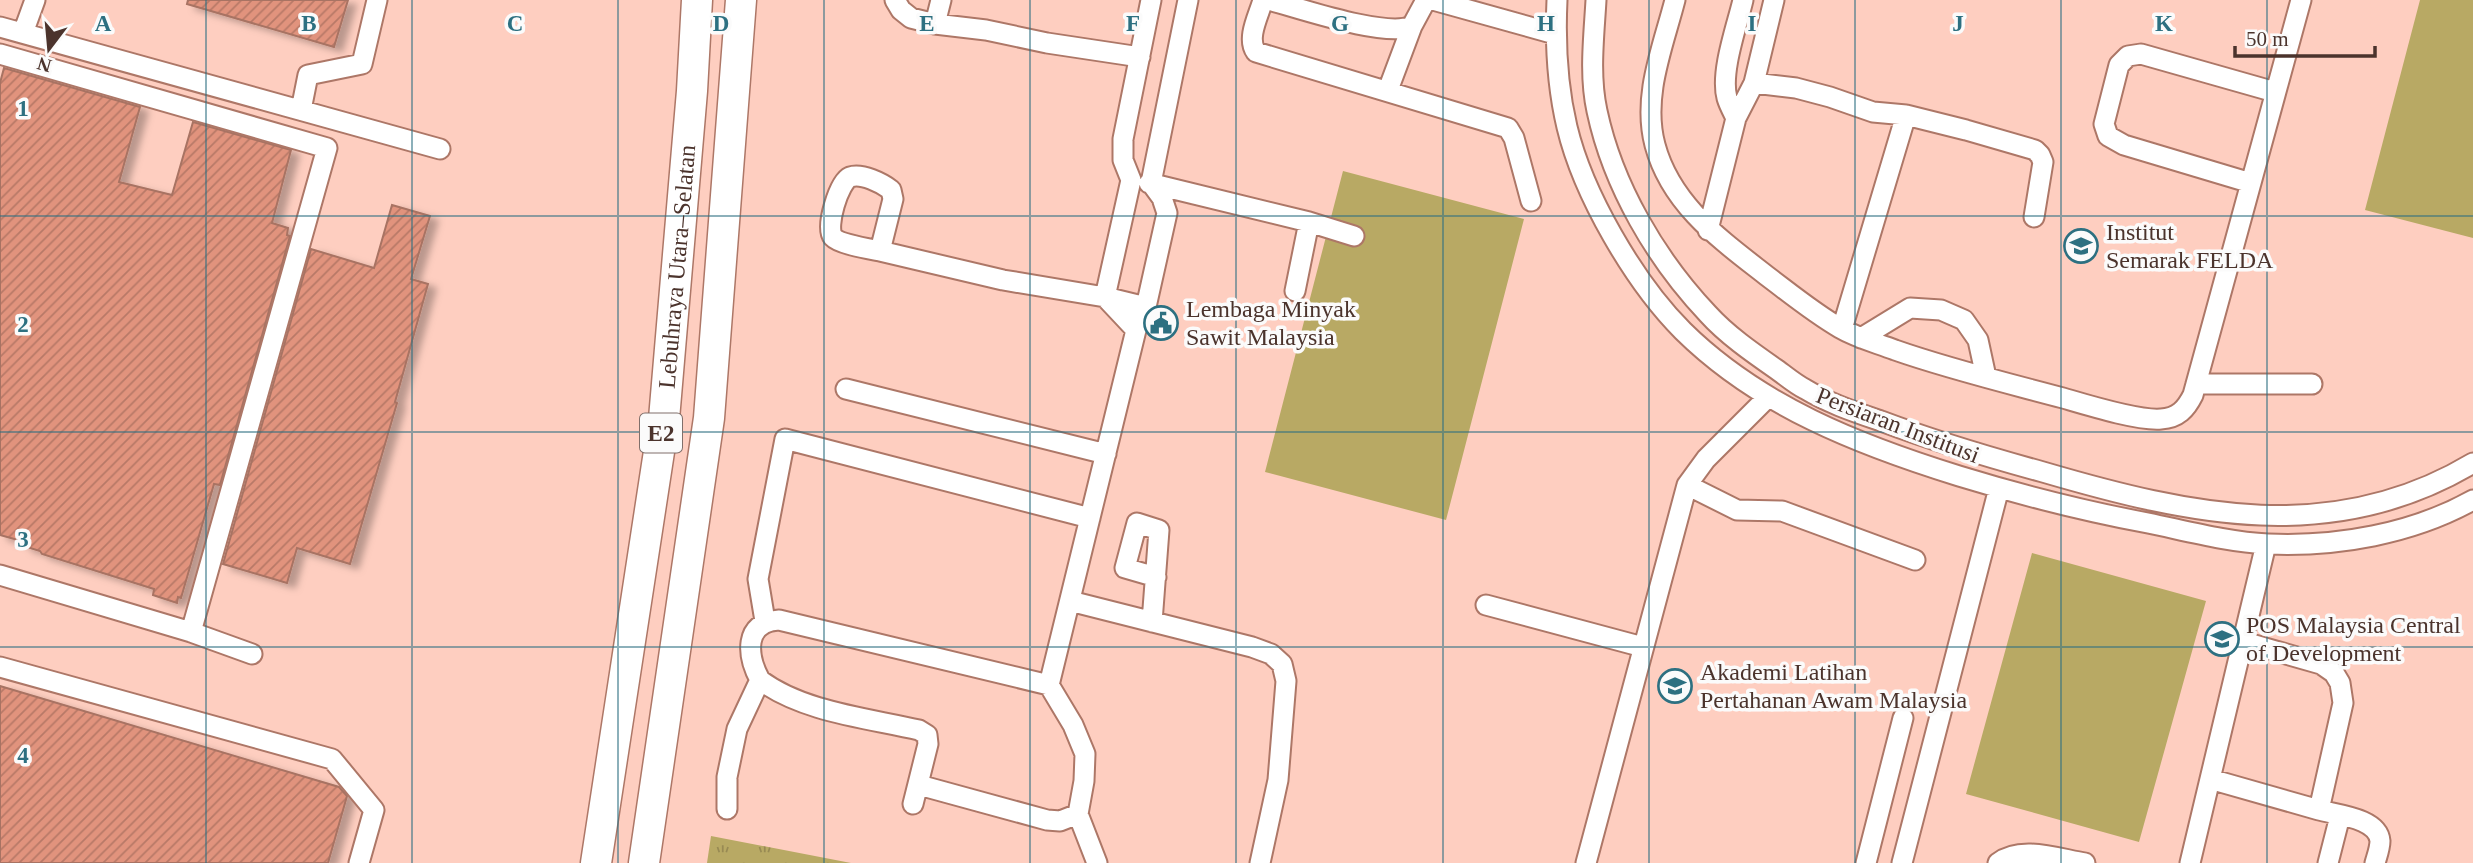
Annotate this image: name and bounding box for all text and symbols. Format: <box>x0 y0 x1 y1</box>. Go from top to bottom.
text: A <box>95 11 112 36</box>
text: B <box>301 11 317 36</box>
text: C <box>507 11 523 36</box>
text: D <box>713 11 729 36</box>
text: E <box>919 11 935 36</box>
text: F <box>1126 11 1140 36</box>
text: G <box>1331 11 1349 36</box>
text: H <box>1537 11 1555 36</box>
text: I <box>1748 11 1757 36</box>
text: J <box>1952 11 1964 36</box>
text: K <box>2155 11 2173 36</box>
north arrow <box>14 14 84 84</box>
scale bar <box>2235 14 2375 58</box>
text: 50 m <box>2246 27 2289 51</box>
text: N <box>35 53 54 77</box>
text: 1 <box>17 96 29 121</box>
street label: Lebuhraya Utara–Selatan <box>654 144 700 390</box>
place label: Institut Semarak FELDA <box>2106 219 2274 273</box>
school or university icon: Institut Semarak FELDA <box>2062 227 2100 265</box>
place label: Lembaga Minyak Sawit Malaysia <box>1186 296 1356 350</box>
public building icon: Lembaga Minyak Sawit Malaysia <box>1142 304 1180 342</box>
text: 2 <box>17 312 29 337</box>
street label: Persiaran Institusi <box>1813 382 1984 468</box>
road number: E2 <box>640 414 682 452</box>
text: 3 <box>17 527 29 552</box>
place label: POS Malaysia Central of Development <box>2246 612 2461 666</box>
school or university icon: POS Malaysia Central of Development <box>2203 620 2241 658</box>
place label: Akademi Latihan Pertahanan Awam Malaysia <box>1700 659 1967 713</box>
school or university icon: Akademi Latihan Pertahanan Awam Malaysia <box>1656 667 1694 705</box>
text: 4 <box>17 743 29 768</box>

